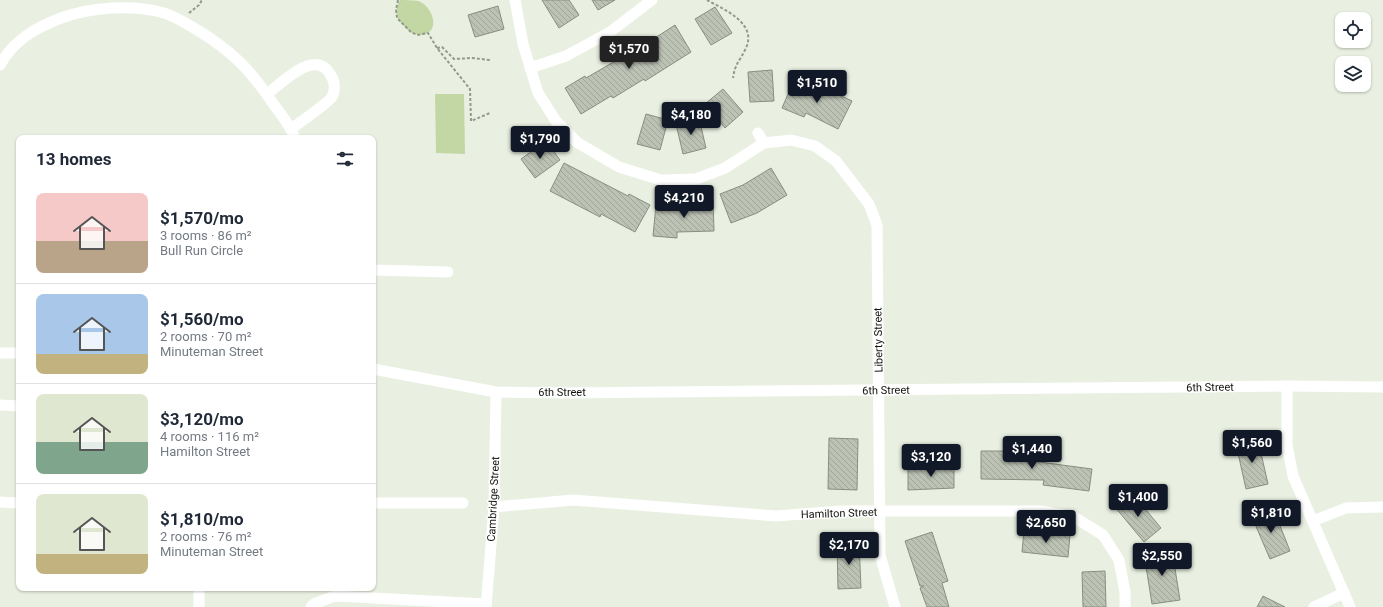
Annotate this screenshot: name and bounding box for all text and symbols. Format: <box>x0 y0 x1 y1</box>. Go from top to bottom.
map controls <box>1335 12 1371 92</box>
button: locate <box>1335 12 1371 48</box>
pin: $1,570 <box>596 36 662 70</box>
text: $1,570 <box>609 41 649 56</box>
button: layers <box>1335 56 1371 92</box>
pin: $1,510 <box>784 70 850 104</box>
text: $1,510 <box>797 75 837 90</box>
pin: $4,180 <box>658 102 724 136</box>
text: $4,180 <box>671 107 711 122</box>
pin: $1,790 <box>507 126 573 160</box>
text: $1,790 <box>520 131 560 146</box>
icon: filters <box>334 148 356 170</box>
text: 13 homes <box>36 149 112 169</box>
pin: $4,210 <box>651 185 717 219</box>
text: $4,210 <box>664 190 704 205</box>
text: $1,570/mo <box>160 208 244 228</box>
icon: home <box>68 209 116 257</box>
text: 3 rooms · 86 m² <box>160 228 252 243</box>
text: Bull Run Circle <box>160 243 243 258</box>
street label: Liberty Street <box>871 307 886 373</box>
text: $1,560/mo <box>160 309 244 329</box>
icon: home <box>68 310 116 358</box>
text: 2 rooms · 70 m² <box>160 329 252 344</box>
text: Minuteman Street <box>160 344 263 359</box>
street label: 6th Street <box>1186 381 1234 394</box>
street label: 6th Street <box>862 384 910 397</box>
street label: 6th Street <box>538 386 586 399</box>
text: $3,120/mo <box>160 409 244 429</box>
icon: home <box>68 410 116 458</box>
text: 4 rooms · 116 m² <box>160 429 259 444</box>
pin: $1,560 <box>1219 430 1285 464</box>
text: $1,560 <box>1232 435 1272 450</box>
pin: $1,440 <box>999 436 1065 470</box>
text: $1,440 <box>1012 441 1052 456</box>
text: Hamilton Street <box>160 444 250 459</box>
pin: $3,120 <box>898 444 964 478</box>
text: $3,120 <box>911 449 951 464</box>
street label: Cambridge Street <box>485 456 502 542</box>
pin: $1,400 <box>1105 484 1171 518</box>
text: $1,400 <box>1118 489 1158 504</box>
pin: $1,810 <box>1238 500 1304 534</box>
text: $1,810 <box>1251 505 1291 520</box>
street label: Hamilton Street <box>801 506 878 521</box>
text: $1,810/mo <box>160 509 244 529</box>
icon: home <box>68 510 116 558</box>
pin: $2,650 <box>1013 510 1079 544</box>
text: $2,650 <box>1026 515 1066 530</box>
text: 2 rooms · 76 m² <box>160 529 252 544</box>
pin: $2,170 <box>816 532 882 566</box>
text: $2,170 <box>829 537 869 552</box>
pin: $2,550 <box>1129 543 1195 577</box>
text: Minuteman Street <box>160 544 263 559</box>
text: $2,550 <box>1142 548 1182 563</box>

